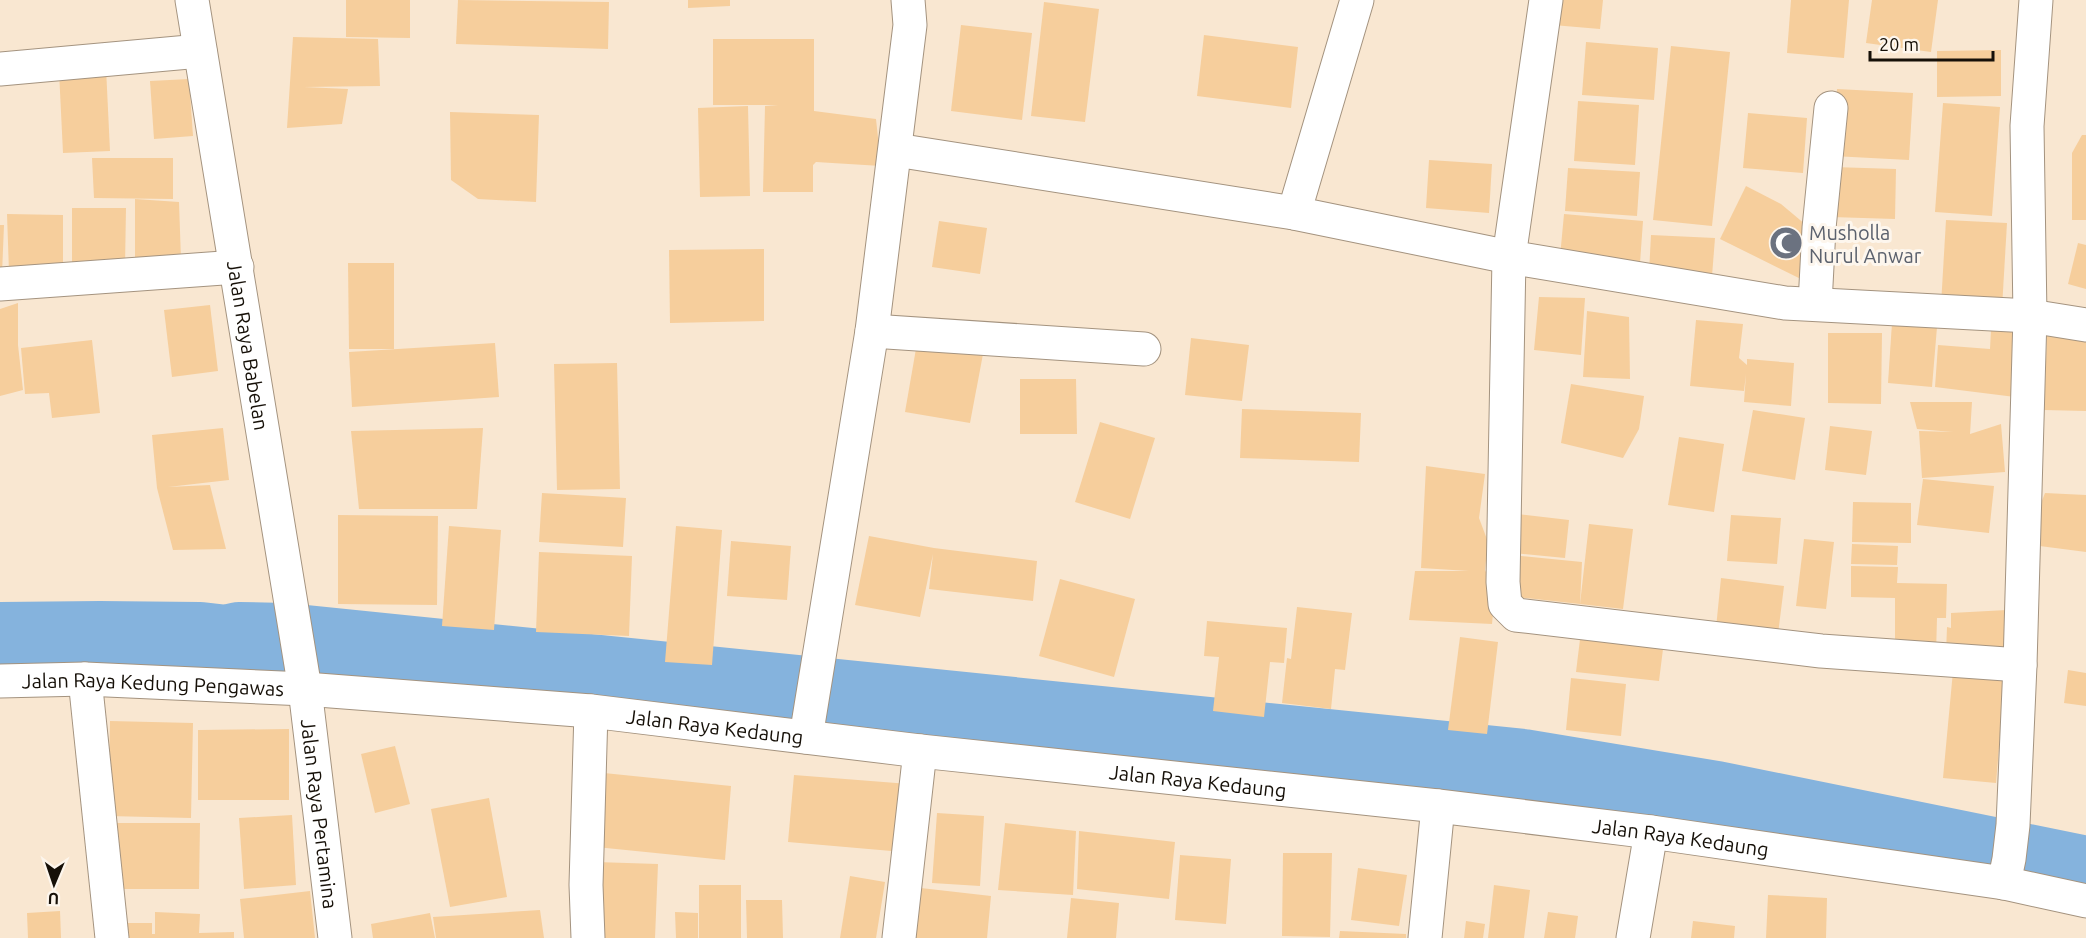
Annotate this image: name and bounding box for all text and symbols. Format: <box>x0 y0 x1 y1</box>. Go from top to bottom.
scale bar <box>1870 24 1993 62</box>
text: 20 m <box>1879 34 1919 54</box>
place label: Musholla Nurul Anwar <box>1809 221 1922 267</box>
mosque icon: Musholla Nurul Anwar <box>1768 225 1804 261</box>
street label: Jalan Raya Babelan <box>223 259 274 432</box>
street label: Jalan Raya Kedung Pengawas <box>21 667 285 700</box>
street label: Jalan Raya Kedaung <box>625 704 805 748</box>
street label: Jalan Raya Pertamina <box>297 718 343 910</box>
street label: Jalan Raya Kedaung <box>1108 760 1288 801</box>
street label: Jalan Raya Kedaung <box>1591 813 1771 860</box>
north arrow <box>24 854 84 914</box>
text: U <box>48 890 59 908</box>

